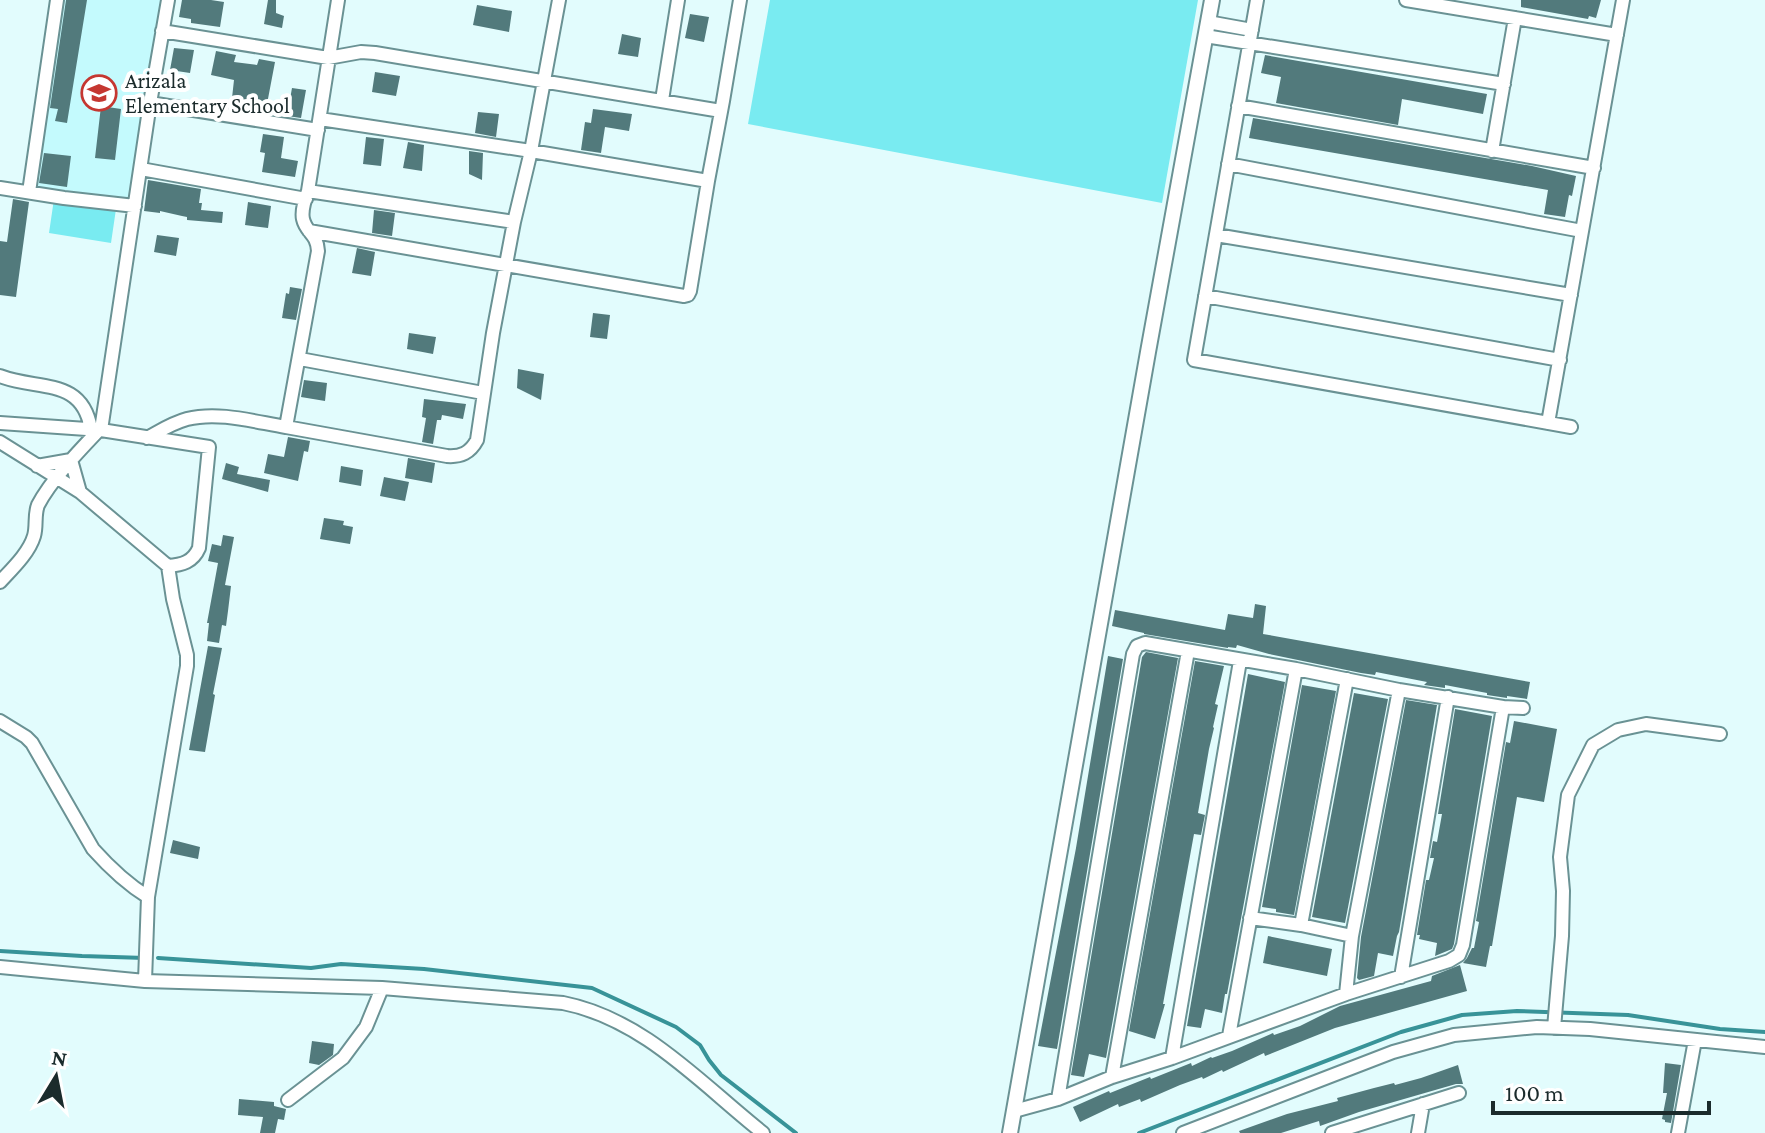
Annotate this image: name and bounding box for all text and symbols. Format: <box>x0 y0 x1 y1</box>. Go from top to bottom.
place label: Arizala Elementary School <box>125 68 290 118</box>
school or university icon: Arizala Elementary School <box>80 74 118 112</box>
north arrow <box>16 1037 96 1117</box>
text: N <box>50 1044 69 1071</box>
scale bar <box>1493 1065 1709 1115</box>
text: 100 m <box>1505 1079 1564 1106</box>

